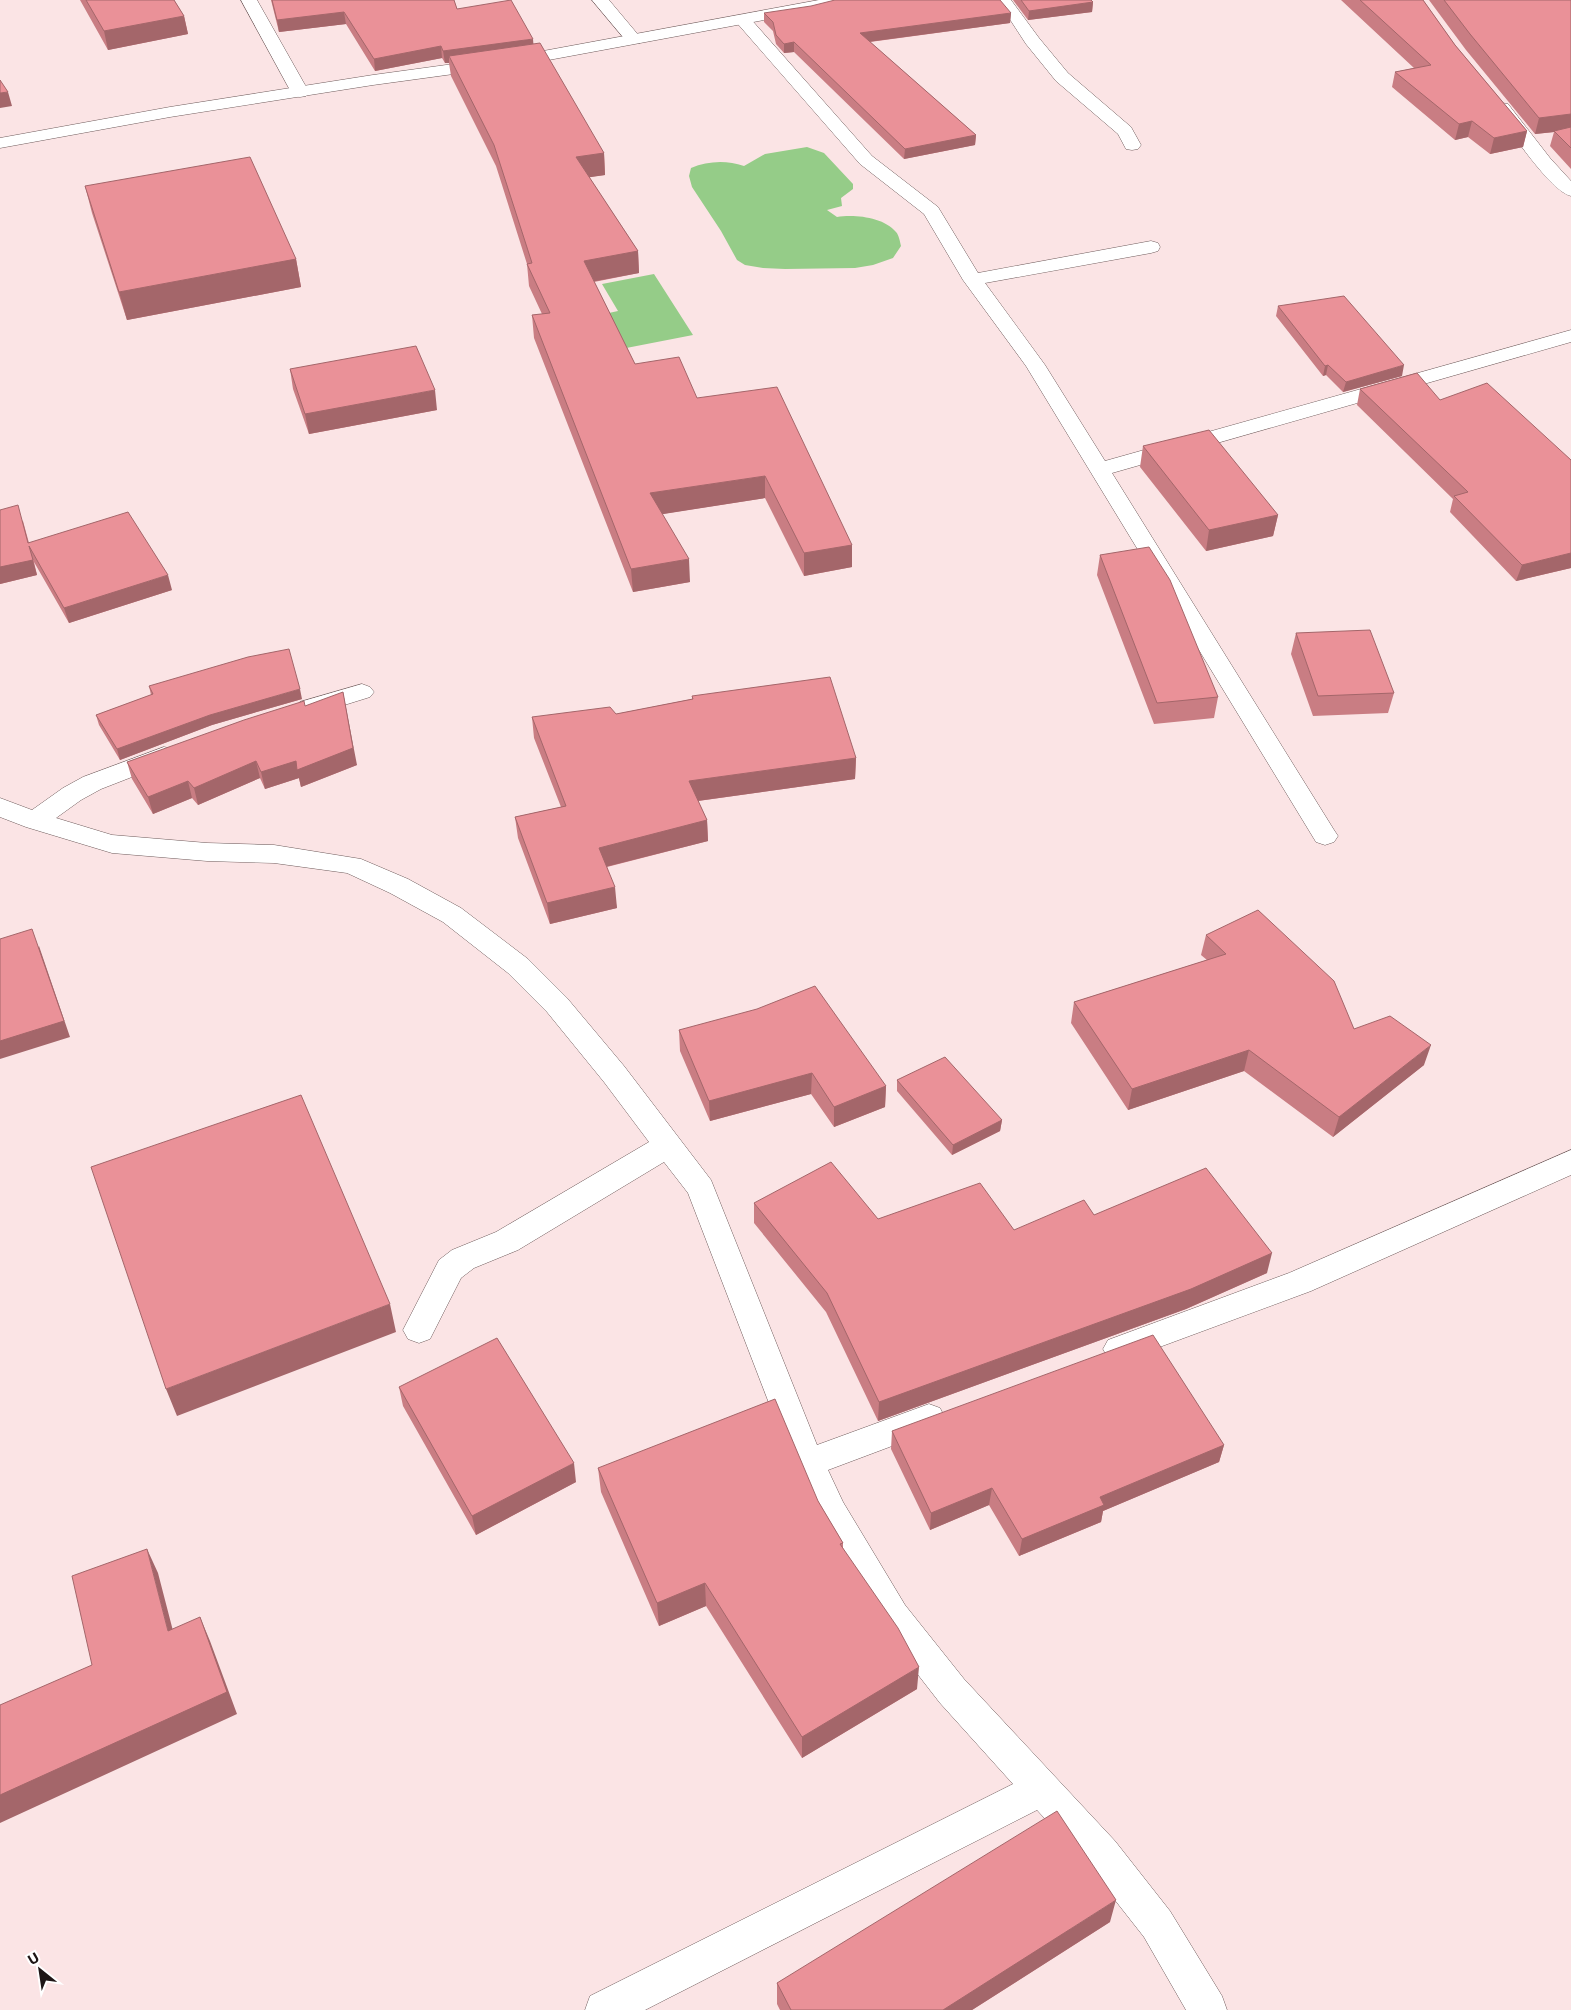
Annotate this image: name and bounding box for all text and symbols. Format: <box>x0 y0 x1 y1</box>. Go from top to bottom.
north arrow <box>15 1945 65 1995</box>
text: U <box>25 1948 42 1968</box>

